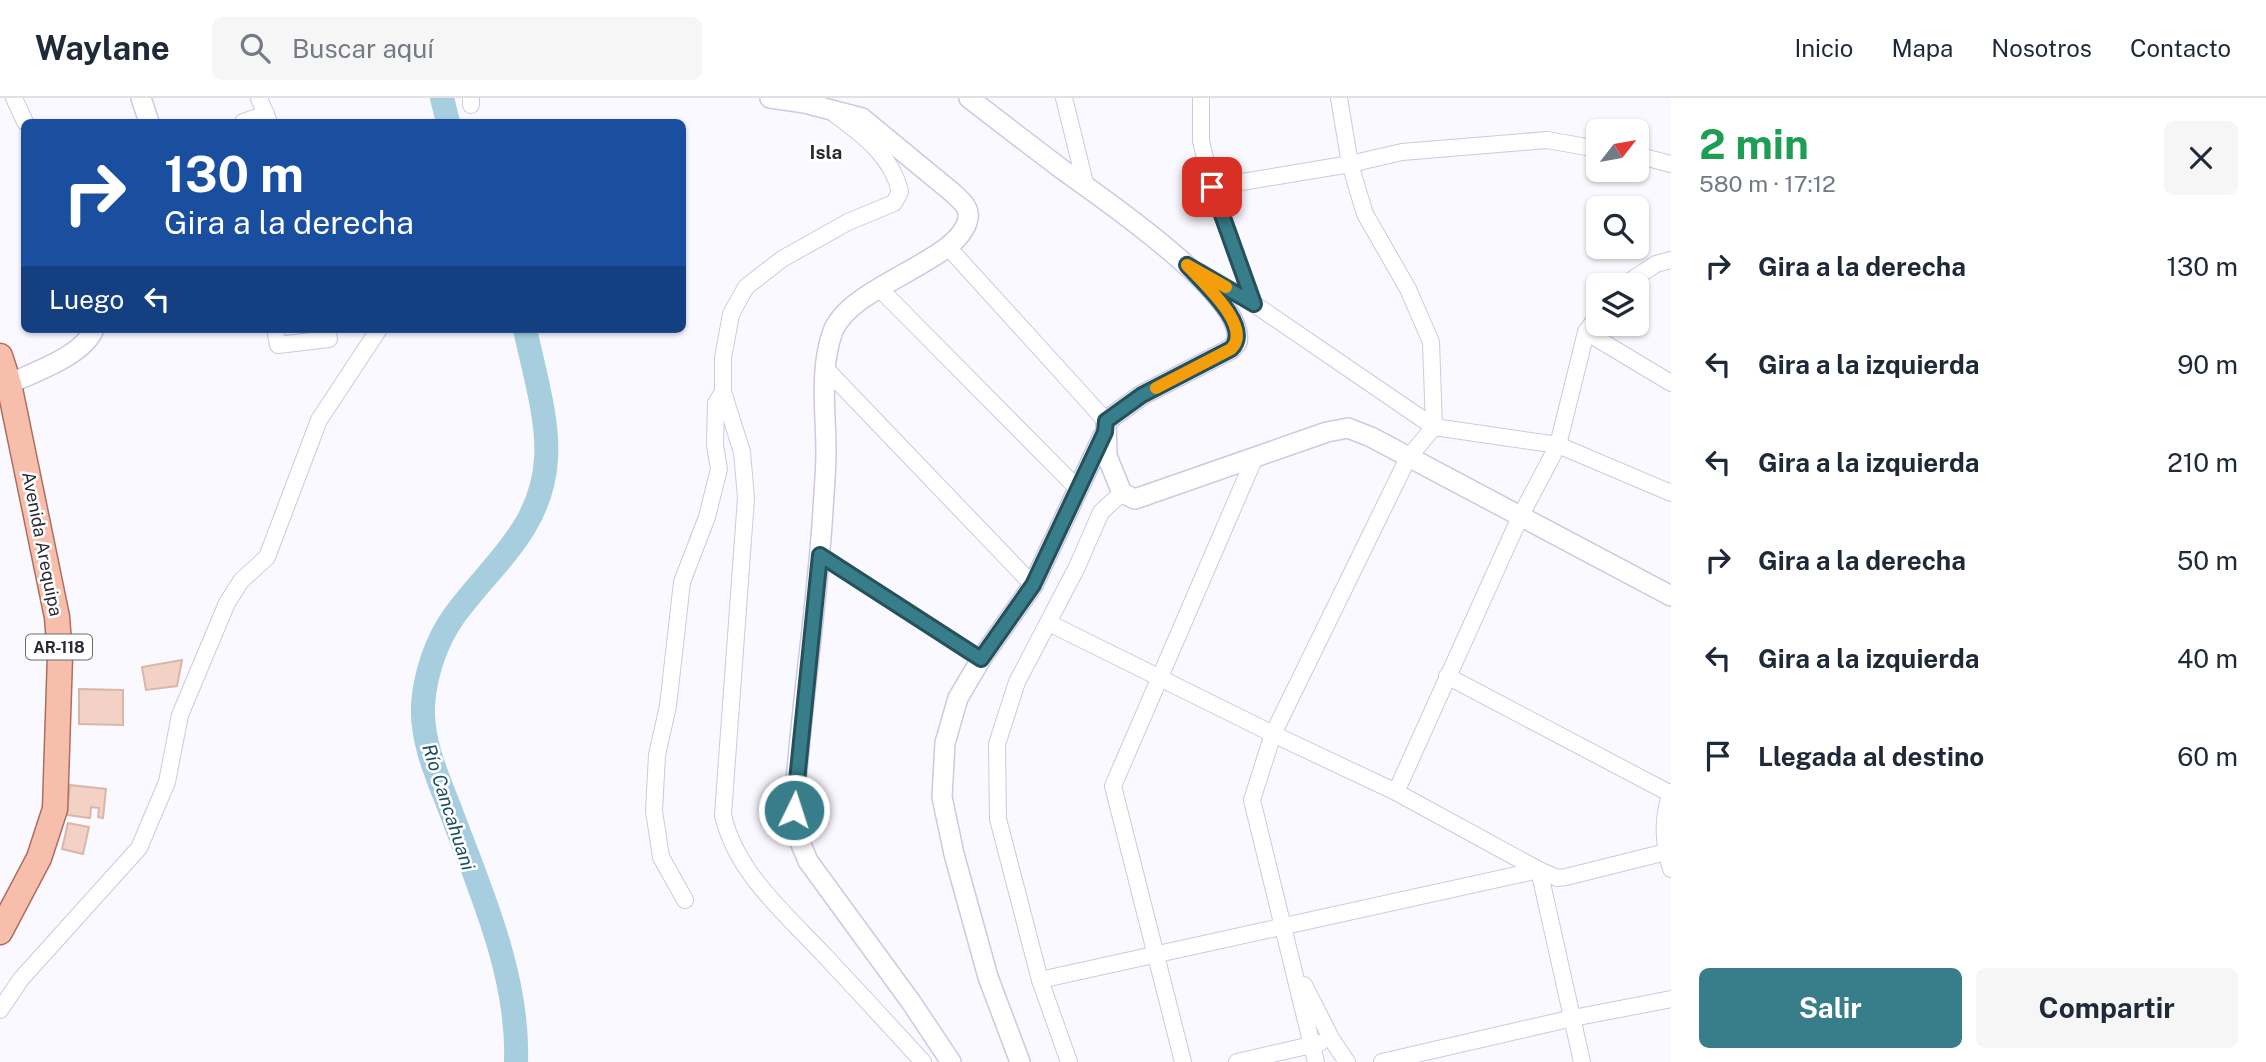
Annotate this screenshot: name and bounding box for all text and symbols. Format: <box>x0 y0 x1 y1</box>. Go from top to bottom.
search box <box>212 17 702 80</box>
text: Waylane <box>35 29 170 67</box>
icon: search <box>236 29 274 67</box>
text: Buscar aquí <box>292 33 434 64</box>
text: Inicio <box>1794 34 1853 62</box>
text: Mapa <box>1891 34 1953 62</box>
text: Nosotros <box>1991 34 2092 62</box>
text: Contacto <box>2130 34 2231 62</box>
north arrow <box>1586 119 1648 182</box>
map controls <box>1586 119 1649 336</box>
text: 2 min <box>1699 119 1809 168</box>
button: close <box>2164 121 2238 195</box>
district label: Isla <box>810 141 842 163</box>
text: 130 m <box>164 145 304 203</box>
icon: right <box>49 147 140 238</box>
pin <box>1182 157 1242 217</box>
icon: arrive <box>1193 168 1231 206</box>
text: 580 m · 17:12 <box>1699 170 1836 197</box>
button: search <box>1586 196 1649 259</box>
text: Gira a la derecha <box>164 204 414 241</box>
icon: right <box>1699 247 1737 285</box>
text: Gira a la derecha <box>1758 251 1966 282</box>
text: 130 m <box>2166 251 2238 282</box>
button: layers <box>1586 273 1649 336</box>
icon: left <box>138 280 176 318</box>
text: Luego <box>49 284 124 315</box>
icon: left <box>1699 345 1737 383</box>
text: Gira a la izquierda <box>1758 349 1980 380</box>
text: 90 m <box>2177 349 2238 380</box>
icon: left <box>1699 443 1737 481</box>
text: Gira a la izquierda <box>1758 447 1980 478</box>
text: 210 m <box>2167 447 2238 478</box>
street label: Avenida Arequipa <box>18 470 67 618</box>
icon: right <box>1699 541 1737 579</box>
text: Gira a la derecha <box>1758 545 1966 576</box>
text: 50 m <box>2177 545 2238 576</box>
road number: AR-118 <box>26 634 92 660</box>
icon: left <box>1699 639 1737 677</box>
text: Gira a la izquierda <box>1758 643 1980 674</box>
text: 40 m <box>2177 643 2238 674</box>
icon: arrive <box>1699 737 1737 775</box>
water label: Río Cancahuani <box>418 741 480 873</box>
text: Llegada al destino <box>1758 741 1984 772</box>
text: 60 m <box>2177 741 2238 772</box>
position arrow <box>757 773 831 847</box>
button: Salir <box>1699 968 1962 1048</box>
button: Compartir <box>1976 968 2238 1048</box>

